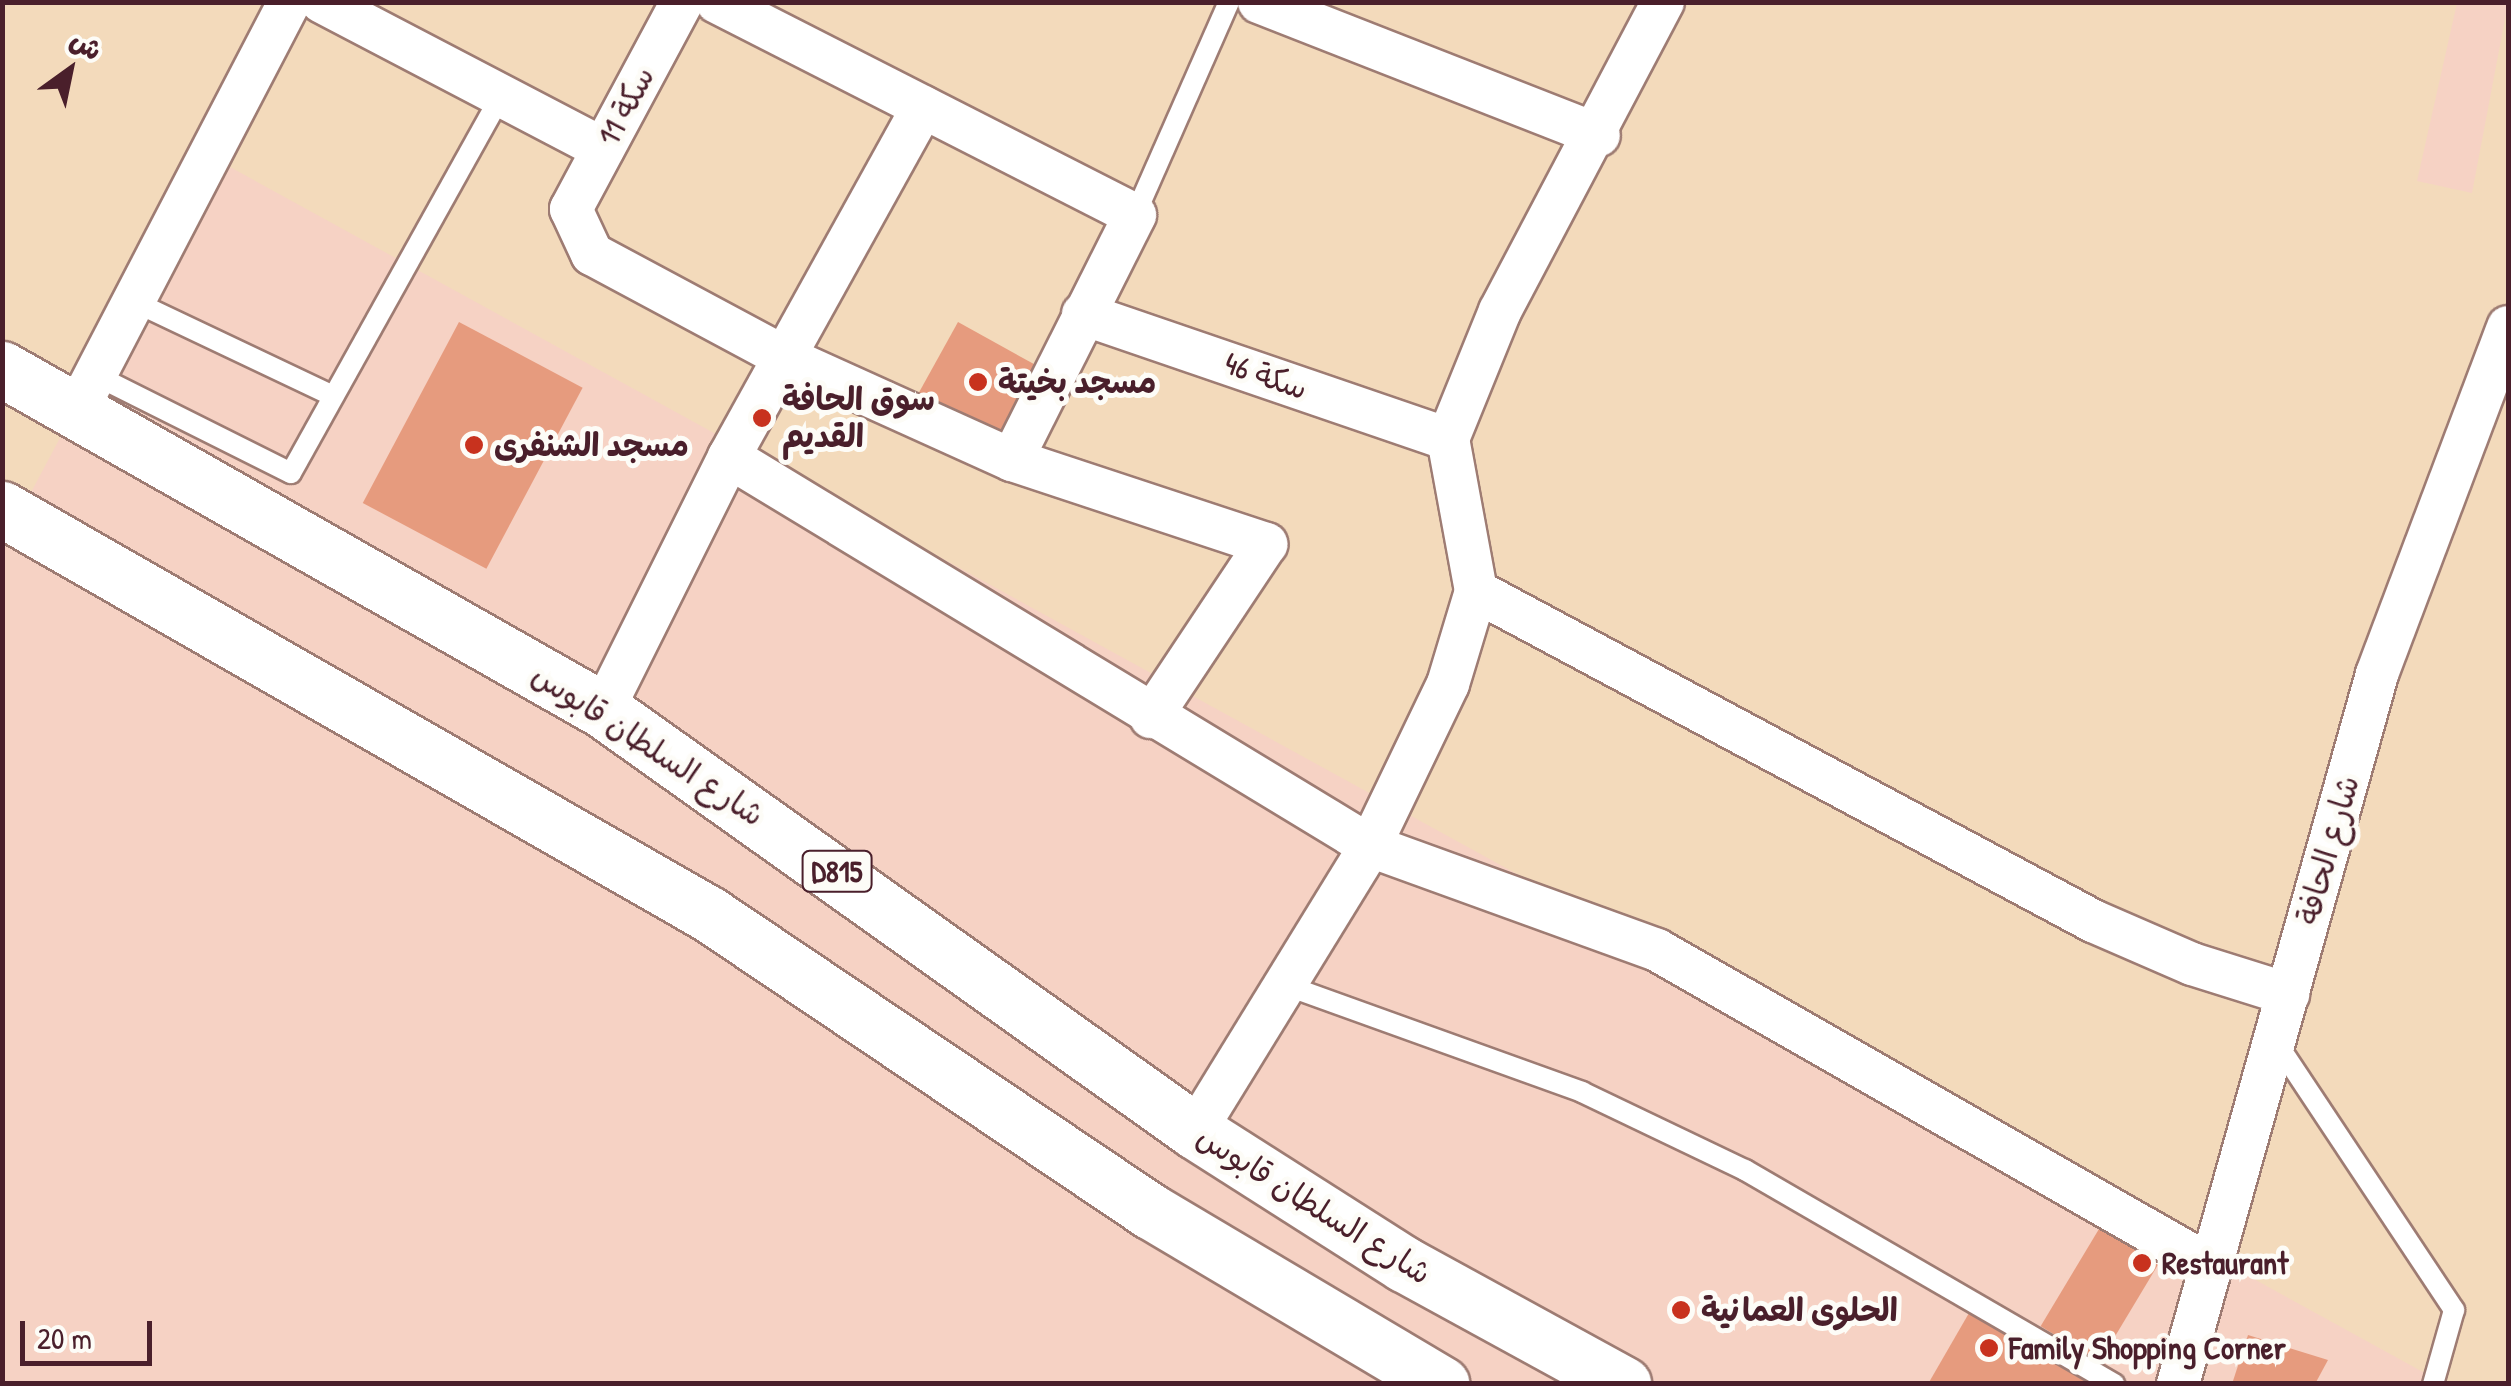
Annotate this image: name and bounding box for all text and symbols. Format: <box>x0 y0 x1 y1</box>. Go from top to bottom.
north arrow <box>20 20 120 120</box>
text: ش <box>63 21 110 69</box>
street label: سكة 11 <box>589 60 663 152</box>
street label: سكة 46 <box>1219 344 1313 408</box>
place label: مسجد بخيتة <box>998 363 1156 401</box>
marker: مسجد بخيتة <box>967 371 989 393</box>
place label: سوق الحافة القديم <box>782 381 935 456</box>
marker: سوق الحافة القديم <box>751 407 773 429</box>
place label: مسجد الشنفرى <box>494 426 689 464</box>
marker: مسجد الشنفرى <box>463 434 485 456</box>
street label: شارع السلطان قابوس <box>525 656 771 834</box>
street label: شارع الحافة <box>2288 771 2368 929</box>
road number: D815 <box>800 846 874 896</box>
street label: شارع السلطان قابوس <box>1190 1117 1438 1293</box>
place label: Restaurant <box>2162 1244 2288 1282</box>
marker: Restaurant <box>2131 1252 2153 1274</box>
place label: الحلوى العمانية <box>1701 1291 1898 1329</box>
marker: الحلوى العمانية <box>1670 1299 1692 1321</box>
scale bar <box>25 1301 158 1363</box>
text: 20 m <box>37 1318 92 1358</box>
place label: Family Shopping Corner <box>2009 1329 2286 1367</box>
marker: Family Shopping Corner <box>1978 1337 2000 1359</box>

